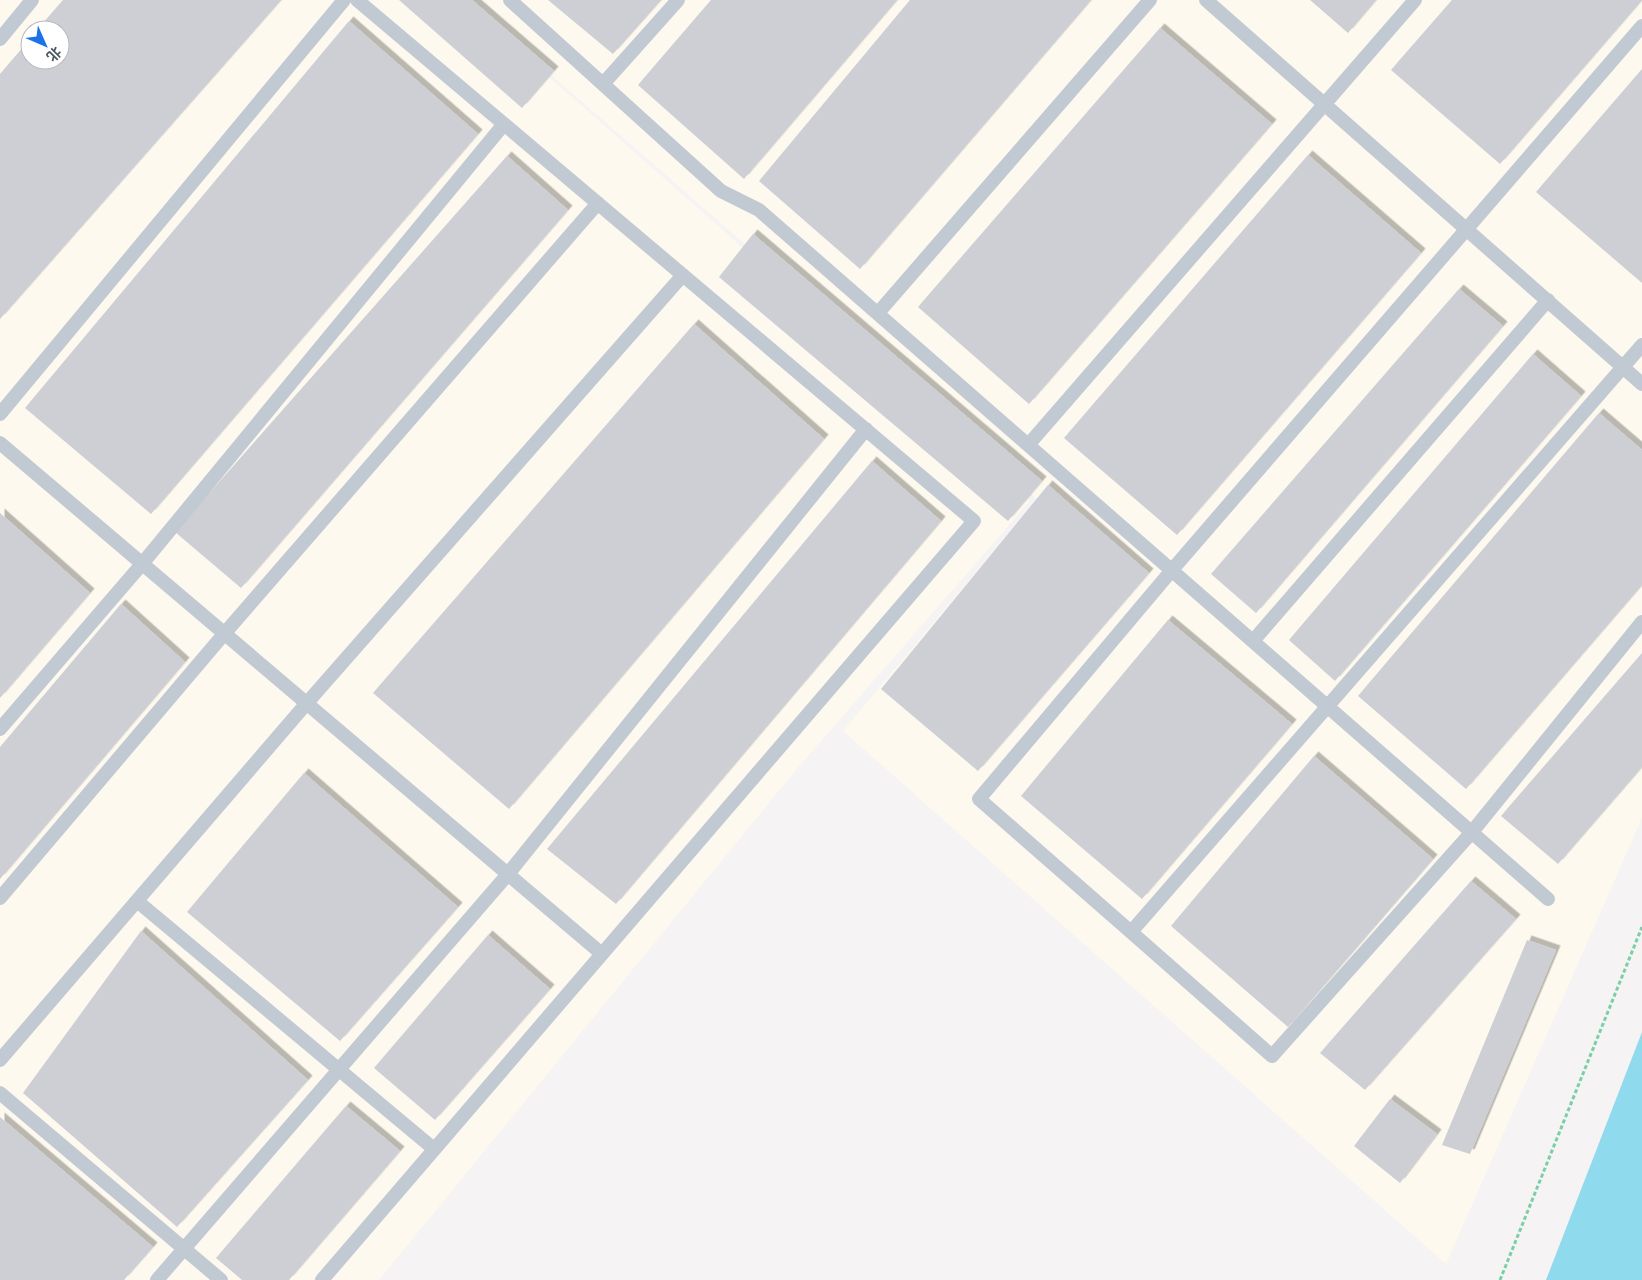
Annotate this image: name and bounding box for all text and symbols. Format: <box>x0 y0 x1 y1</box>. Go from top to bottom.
north arrow <box>20 20 70 70</box>
text: 北 <box>44 44 65 65</box>

